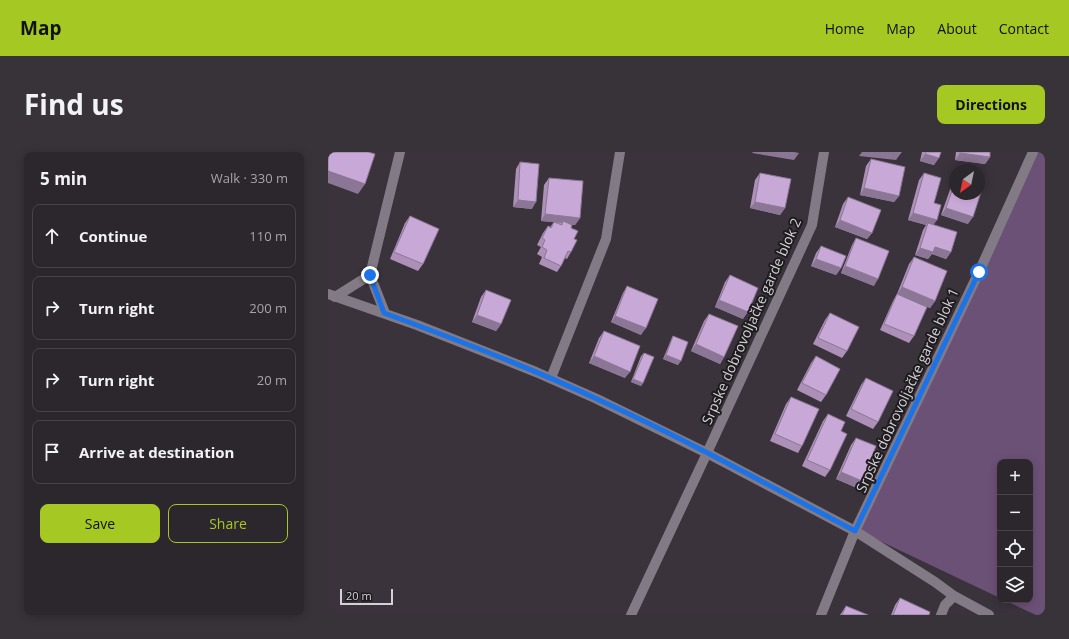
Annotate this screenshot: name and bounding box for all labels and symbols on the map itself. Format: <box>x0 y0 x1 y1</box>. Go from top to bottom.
north arrow <box>949 164 985 200</box>
street label: Srpske dobrovoljačke garde blok 2 <box>697 215 805 427</box>
route start <box>970 263 988 281</box>
route end <box>361 266 379 284</box>
street label: Srpske dobrovoljačke garde blok 1 <box>851 285 963 495</box>
scale bar <box>340 587 393 606</box>

